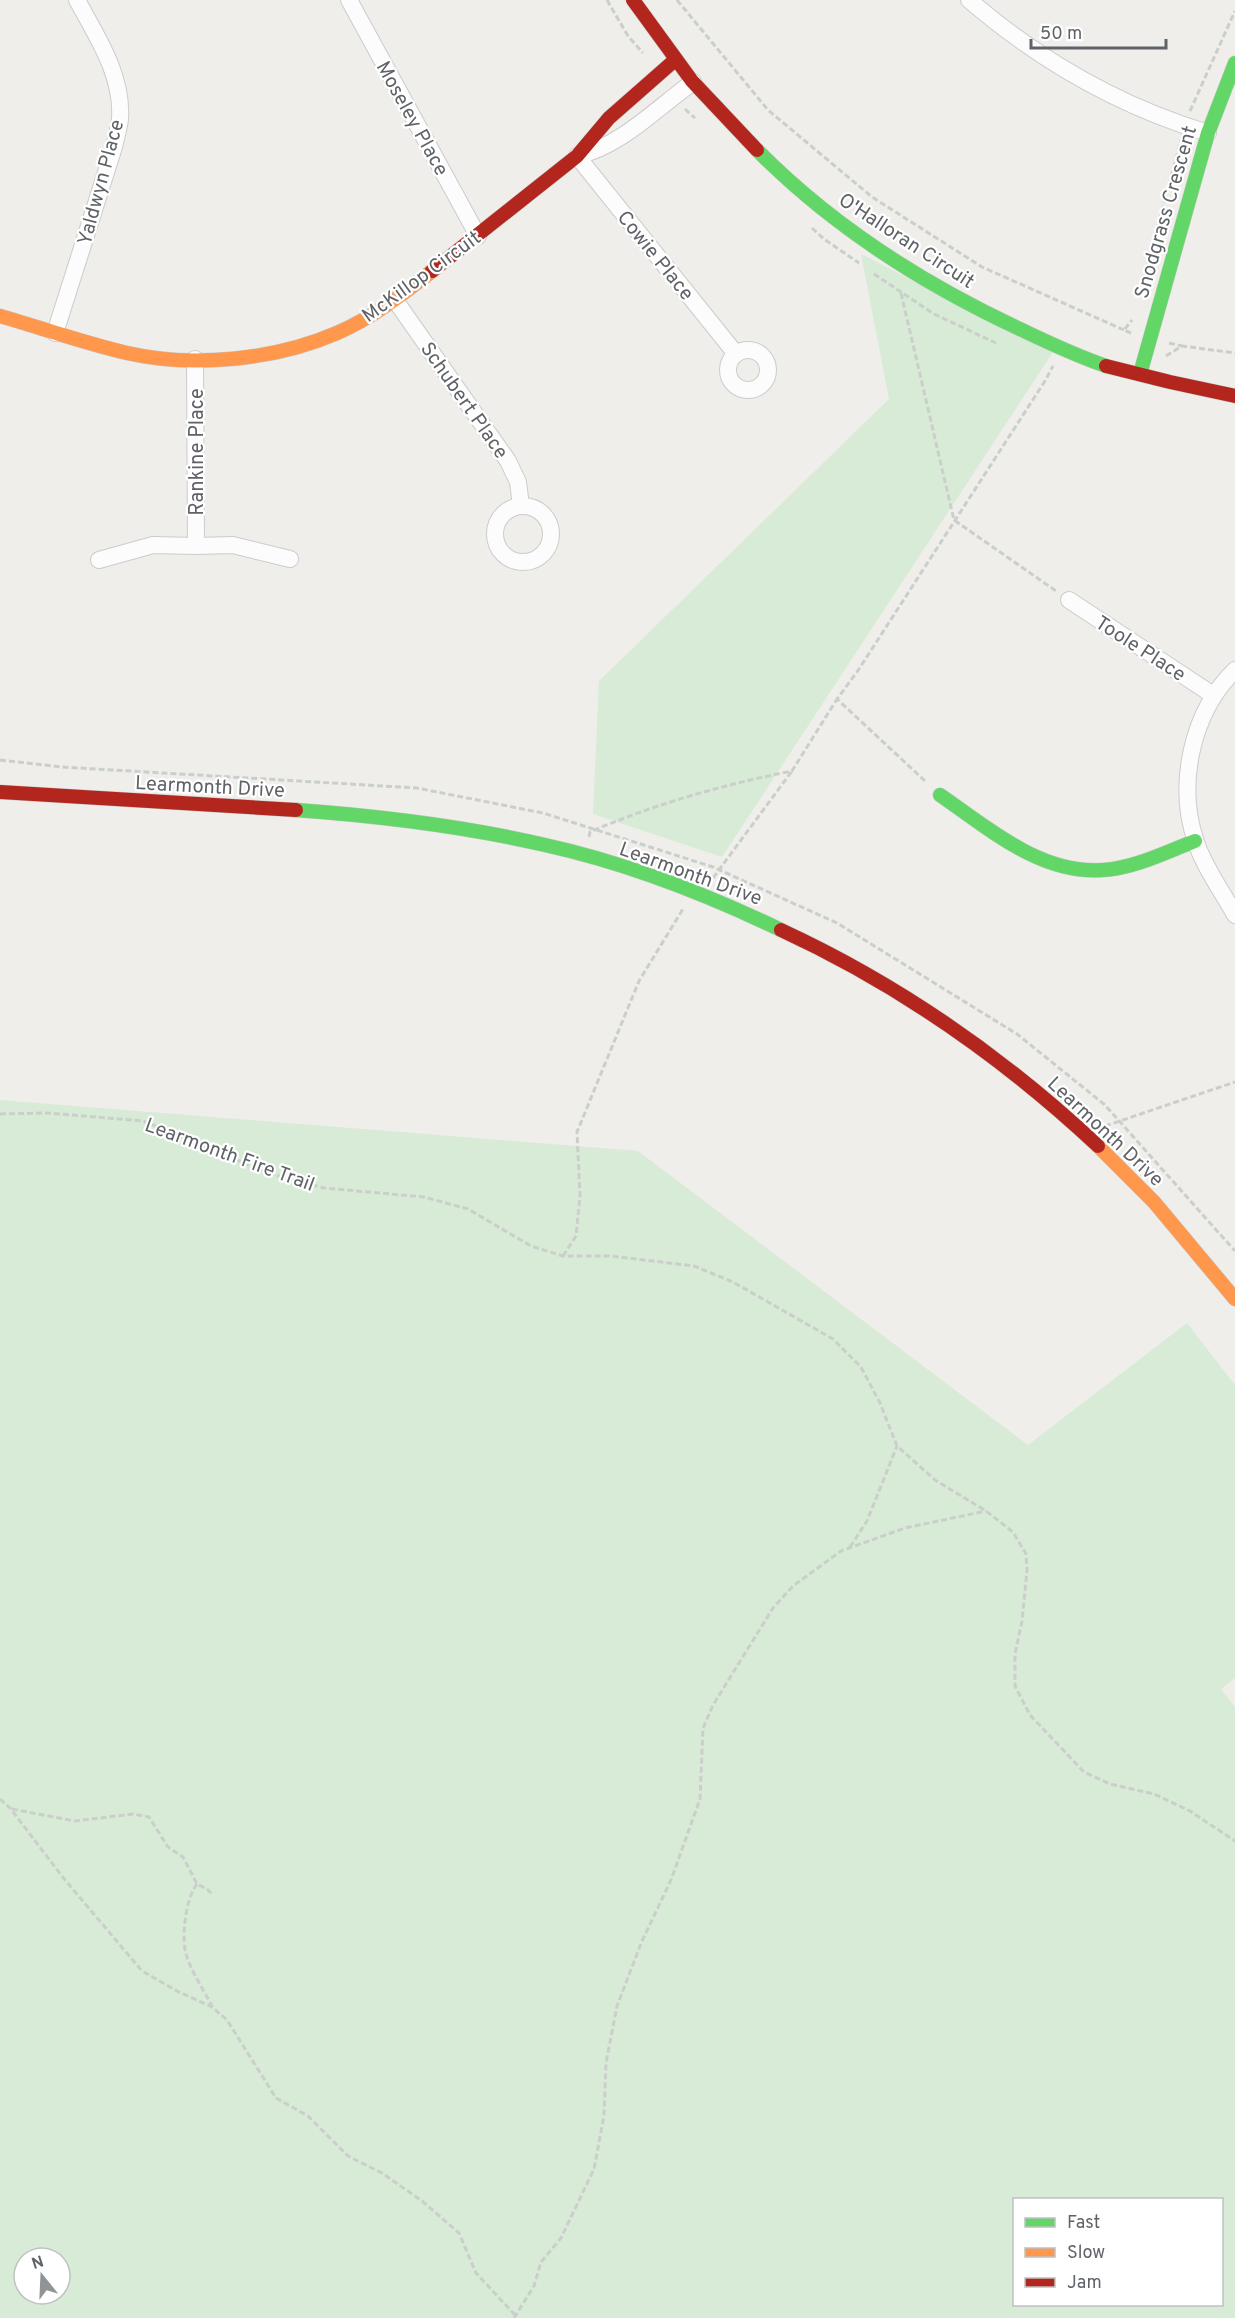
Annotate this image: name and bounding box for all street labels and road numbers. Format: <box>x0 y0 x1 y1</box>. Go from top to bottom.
street label: Moseley Place <box>369 57 454 181</box>
street label: Yaldwyn Place <box>73 117 131 248</box>
street label: Snodgrass Crescent <box>1130 123 1204 302</box>
street label: O'Halloran Circuit <box>833 188 979 295</box>
street label: Cowie Place <box>610 206 699 307</box>
street label: McKillop Circuit <box>358 226 487 330</box>
street label: Schubert Place <box>414 338 513 465</box>
street label: Rankine Place <box>185 388 211 516</box>
street label: Toole Place <box>1090 611 1190 689</box>
street label: Learmonth Drive <box>134 771 286 805</box>
street label: Learmonth Drive <box>615 837 765 913</box>
street label: Learmonth Drive <box>1041 1072 1168 1193</box>
street label: Learmonth Fire Trail <box>141 1113 318 1199</box>

